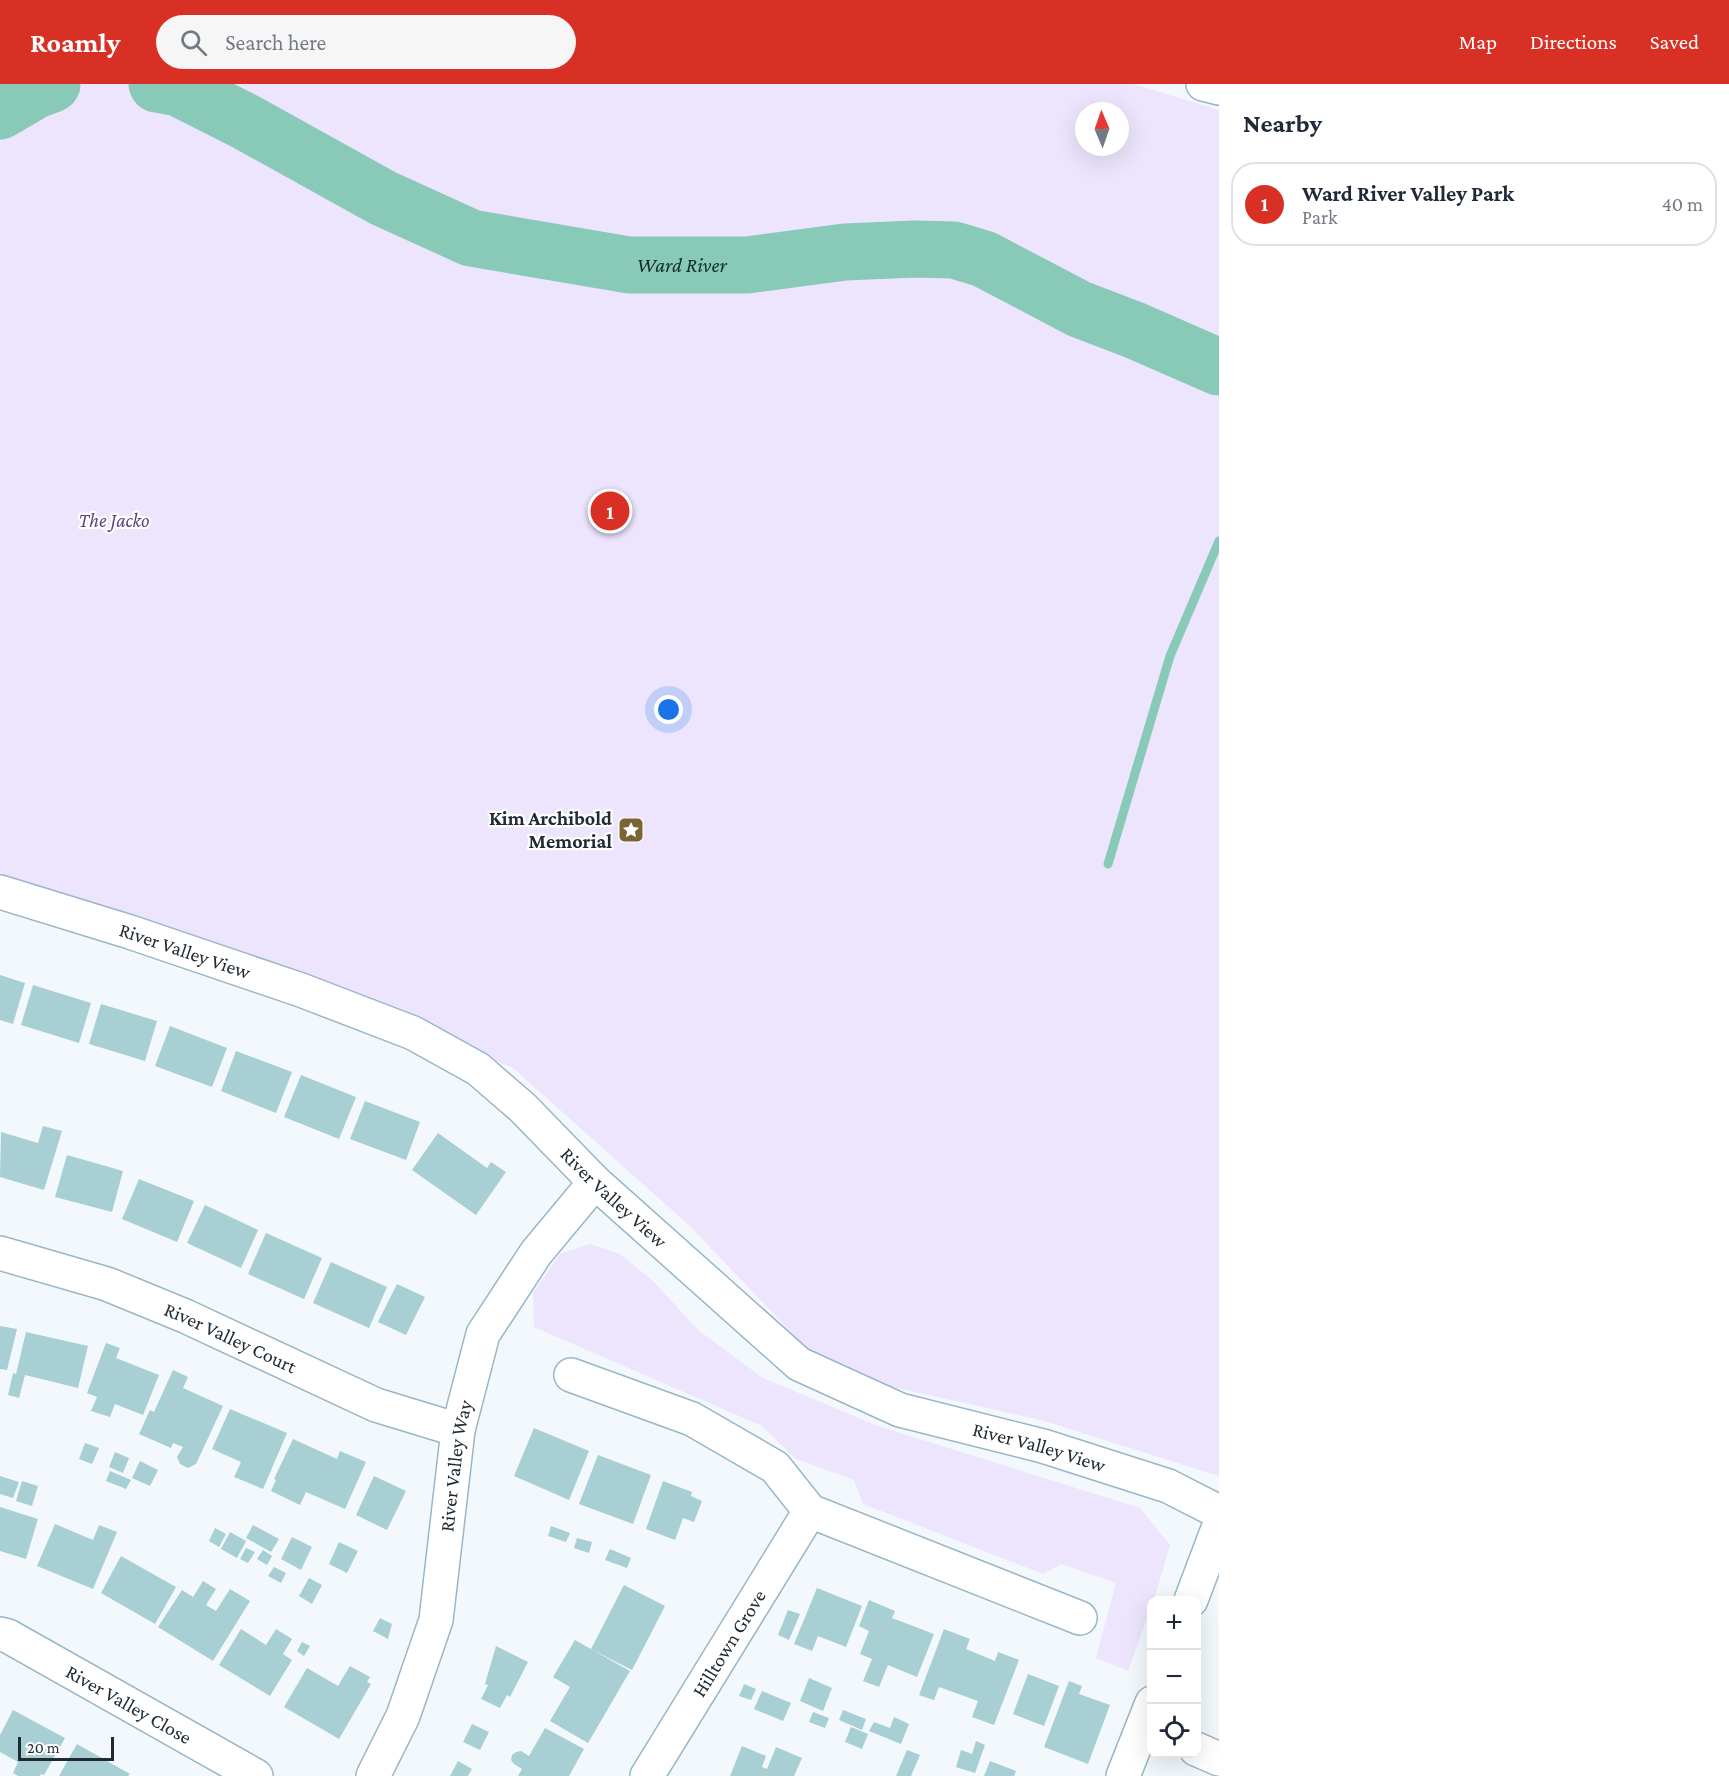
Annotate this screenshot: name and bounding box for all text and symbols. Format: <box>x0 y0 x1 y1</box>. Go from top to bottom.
search box <box>156 15 576 69</box>
icon: search <box>177 26 210 59</box>
text: Roamly <box>30 27 120 58</box>
text: Search here <box>225 30 326 55</box>
text: Map <box>1459 30 1497 54</box>
text: Directions <box>1530 30 1617 54</box>
text: Saved <box>1650 30 1699 54</box>
north arrow <box>1075 102 1129 156</box>
text: Nearby <box>1243 109 1322 138</box>
text: Ward River Valley Park <box>1302 181 1514 206</box>
text: 1 <box>1261 193 1268 215</box>
text: 40 m <box>1662 193 1703 215</box>
text: Park <box>1302 206 1338 228</box>
water label: Ward River <box>637 253 728 277</box>
pin: 1 <box>590 488 630 534</box>
park label: The Jacko <box>78 509 150 532</box>
your location <box>654 695 683 724</box>
place label: Kim Archibold Memorial <box>489 807 612 852</box>
place icon: Kim Archibold Memorial <box>616 815 646 845</box>
street label: River Valley View <box>117 918 254 983</box>
street label: River Valley View <box>556 1143 672 1252</box>
street label: River Valley Court <box>161 1298 300 1378</box>
street label: River Valley Way <box>435 1397 478 1533</box>
street label: River Valley View <box>971 1418 1108 1476</box>
street label: Hilltown Grove <box>688 1585 770 1701</box>
map controls <box>1147 1596 1201 1758</box>
button: + <box>1147 1596 1201 1650</box>
button: − <box>1147 1650 1201 1704</box>
street label: River Valley Close <box>62 1660 196 1748</box>
button: locate <box>1147 1704 1201 1758</box>
scale bar <box>18 1734 114 1762</box>
text: 20 m <box>27 1739 60 1756</box>

